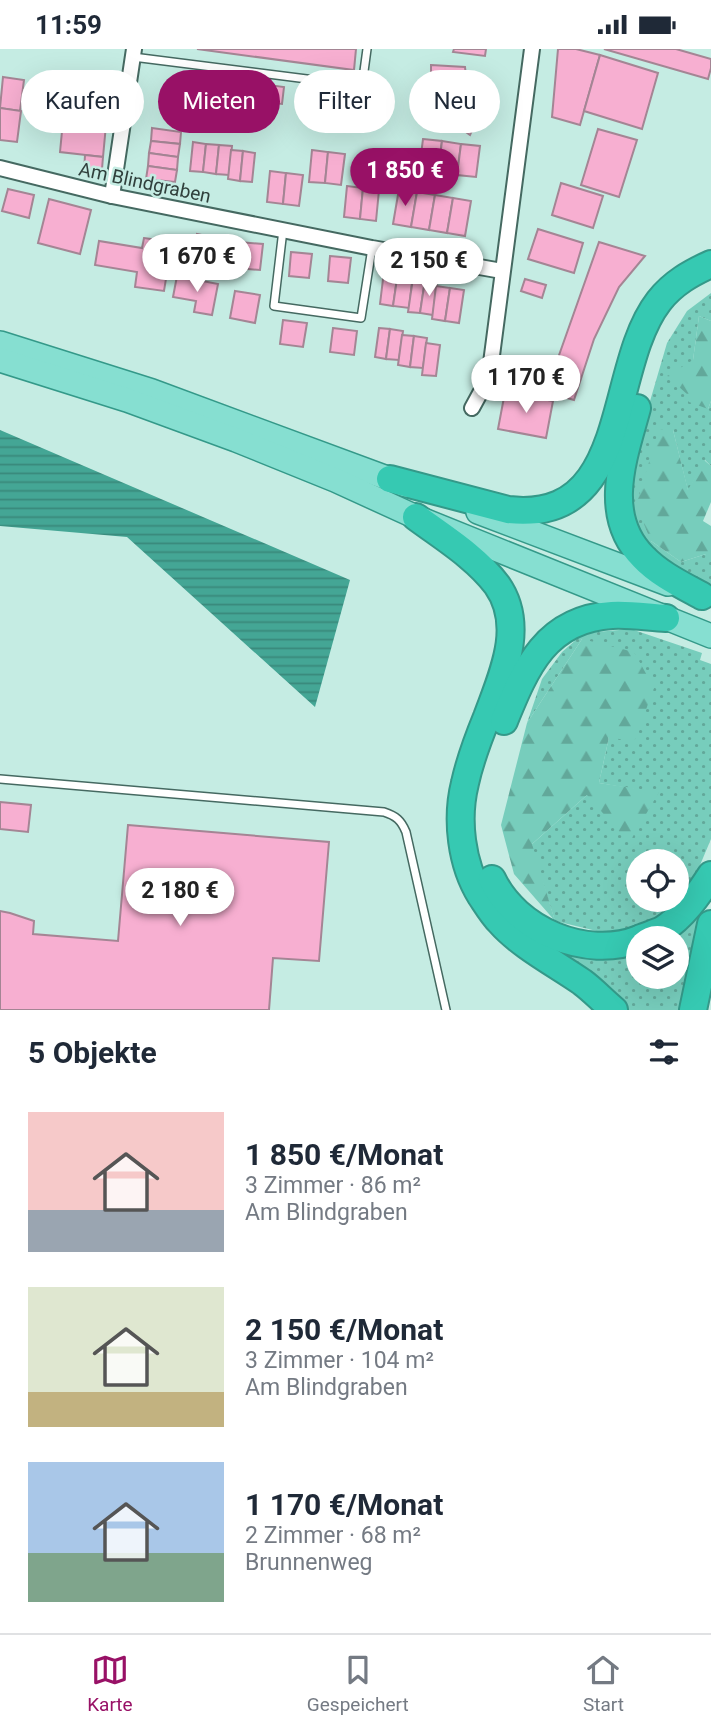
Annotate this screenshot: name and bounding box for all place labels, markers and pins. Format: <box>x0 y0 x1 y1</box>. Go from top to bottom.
pin: 1 850 € <box>340 149 470 208</box>
pin: 1 670 € <box>132 235 262 294</box>
pin: 2 150 € <box>364 239 494 298</box>
pin: 1 170 € <box>461 355 591 415</box>
pin: 2 180 € <box>115 869 245 928</box>

